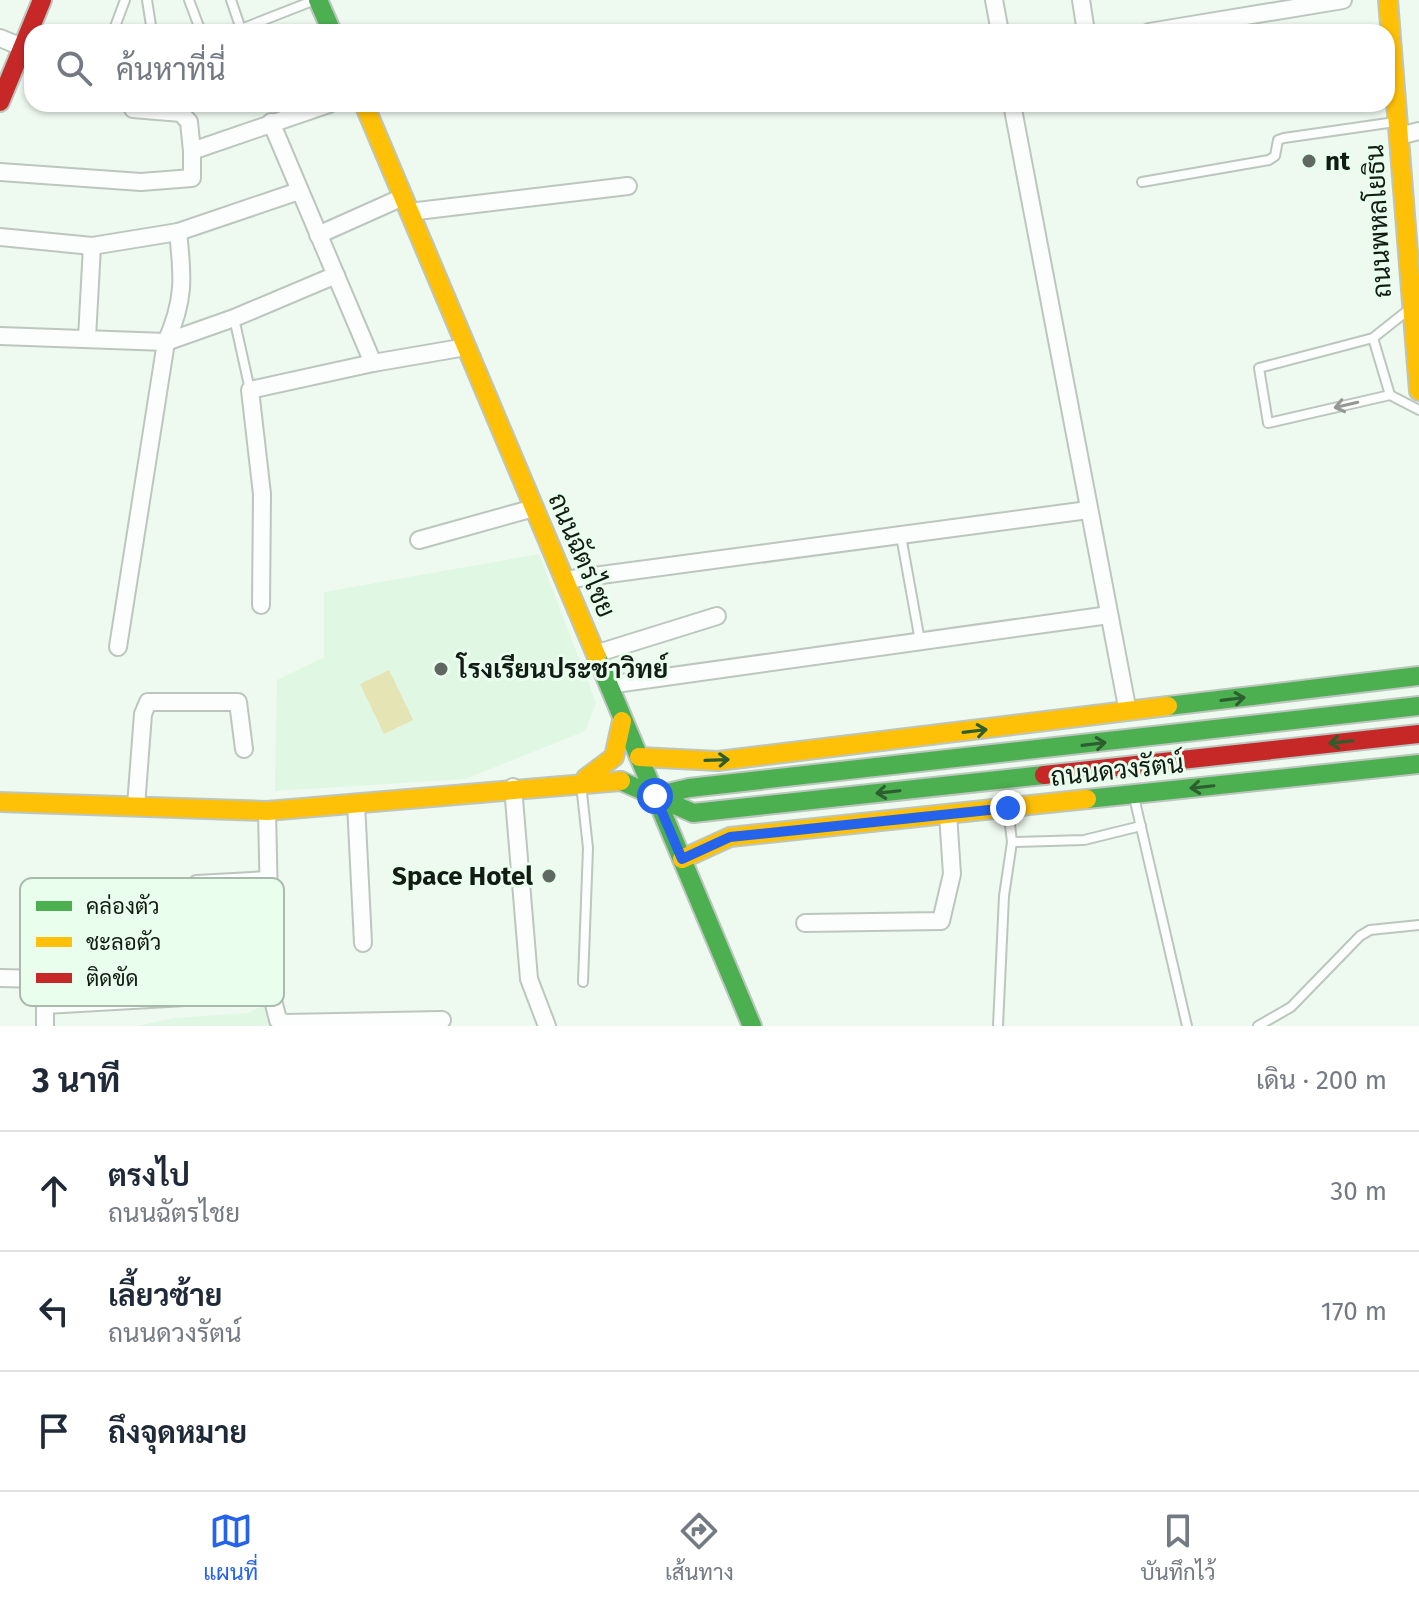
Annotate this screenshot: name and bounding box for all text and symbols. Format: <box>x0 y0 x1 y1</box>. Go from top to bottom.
search box <box>24 24 1395 112</box>
icon: search <box>52 46 96 90</box>
text: ค้นหาที่นี่ <box>116 52 226 88</box>
street label: ถนนพหลโยธิน <box>1358 143 1398 299</box>
place label: nt <box>1325 146 1351 177</box>
marker: nt <box>1300 152 1318 170</box>
one-way arrow <box>1334 398 1359 413</box>
street label: ถนนฉัตรไชย <box>541 488 623 622</box>
place label: โรงเรียนประชาวิทย์ <box>455 652 669 685</box>
marker: โรงเรียนประชาวิทย์ <box>432 660 450 678</box>
one-way arrow <box>1220 691 1245 706</box>
one-way arrow <box>961 723 988 738</box>
one-way arrow <box>1329 735 1355 750</box>
one-way arrow <box>1080 736 1107 751</box>
street label: ถนนดวงรัตน์ <box>1049 746 1185 793</box>
one-way arrow <box>703 752 730 767</box>
route start <box>637 778 673 814</box>
one-way arrow <box>1189 779 1216 794</box>
one-way arrow <box>875 784 902 799</box>
route end <box>990 790 1026 826</box>
place label: Space Hotel <box>392 861 533 892</box>
marker: Space Hotel <box>540 867 558 885</box>
legend <box>20 878 284 1006</box>
text: คล่องตัว <box>86 893 160 920</box>
text: ชะลอตัว <box>86 929 161 956</box>
text: ติดขัด <box>86 965 138 992</box>
text: 3 นาที <box>32 1060 120 1101</box>
text: เดิน · 200 m <box>1256 1065 1387 1096</box>
text: ตรงไป <box>108 1158 190 1194</box>
icon: ahead <box>32 1169 76 1213</box>
text: 30 m <box>1330 1176 1387 1207</box>
text: ถนนฉัตรไชย <box>108 1198 240 1229</box>
text: เลี้ยวซ้าย <box>108 1278 222 1314</box>
icon: left <box>32 1289 76 1333</box>
text: 170 m <box>1321 1296 1387 1327</box>
text: ถนนดวงรัตน์ <box>108 1318 242 1349</box>
icon: arrive <box>32 1409 76 1453</box>
text: ถึงจุดหมาย <box>108 1415 247 1451</box>
tab: แผนที่ <box>203 1509 258 1586</box>
tab: เส้นทาง <box>665 1509 734 1586</box>
tab: บันทึกไว้ <box>1140 1509 1216 1586</box>

